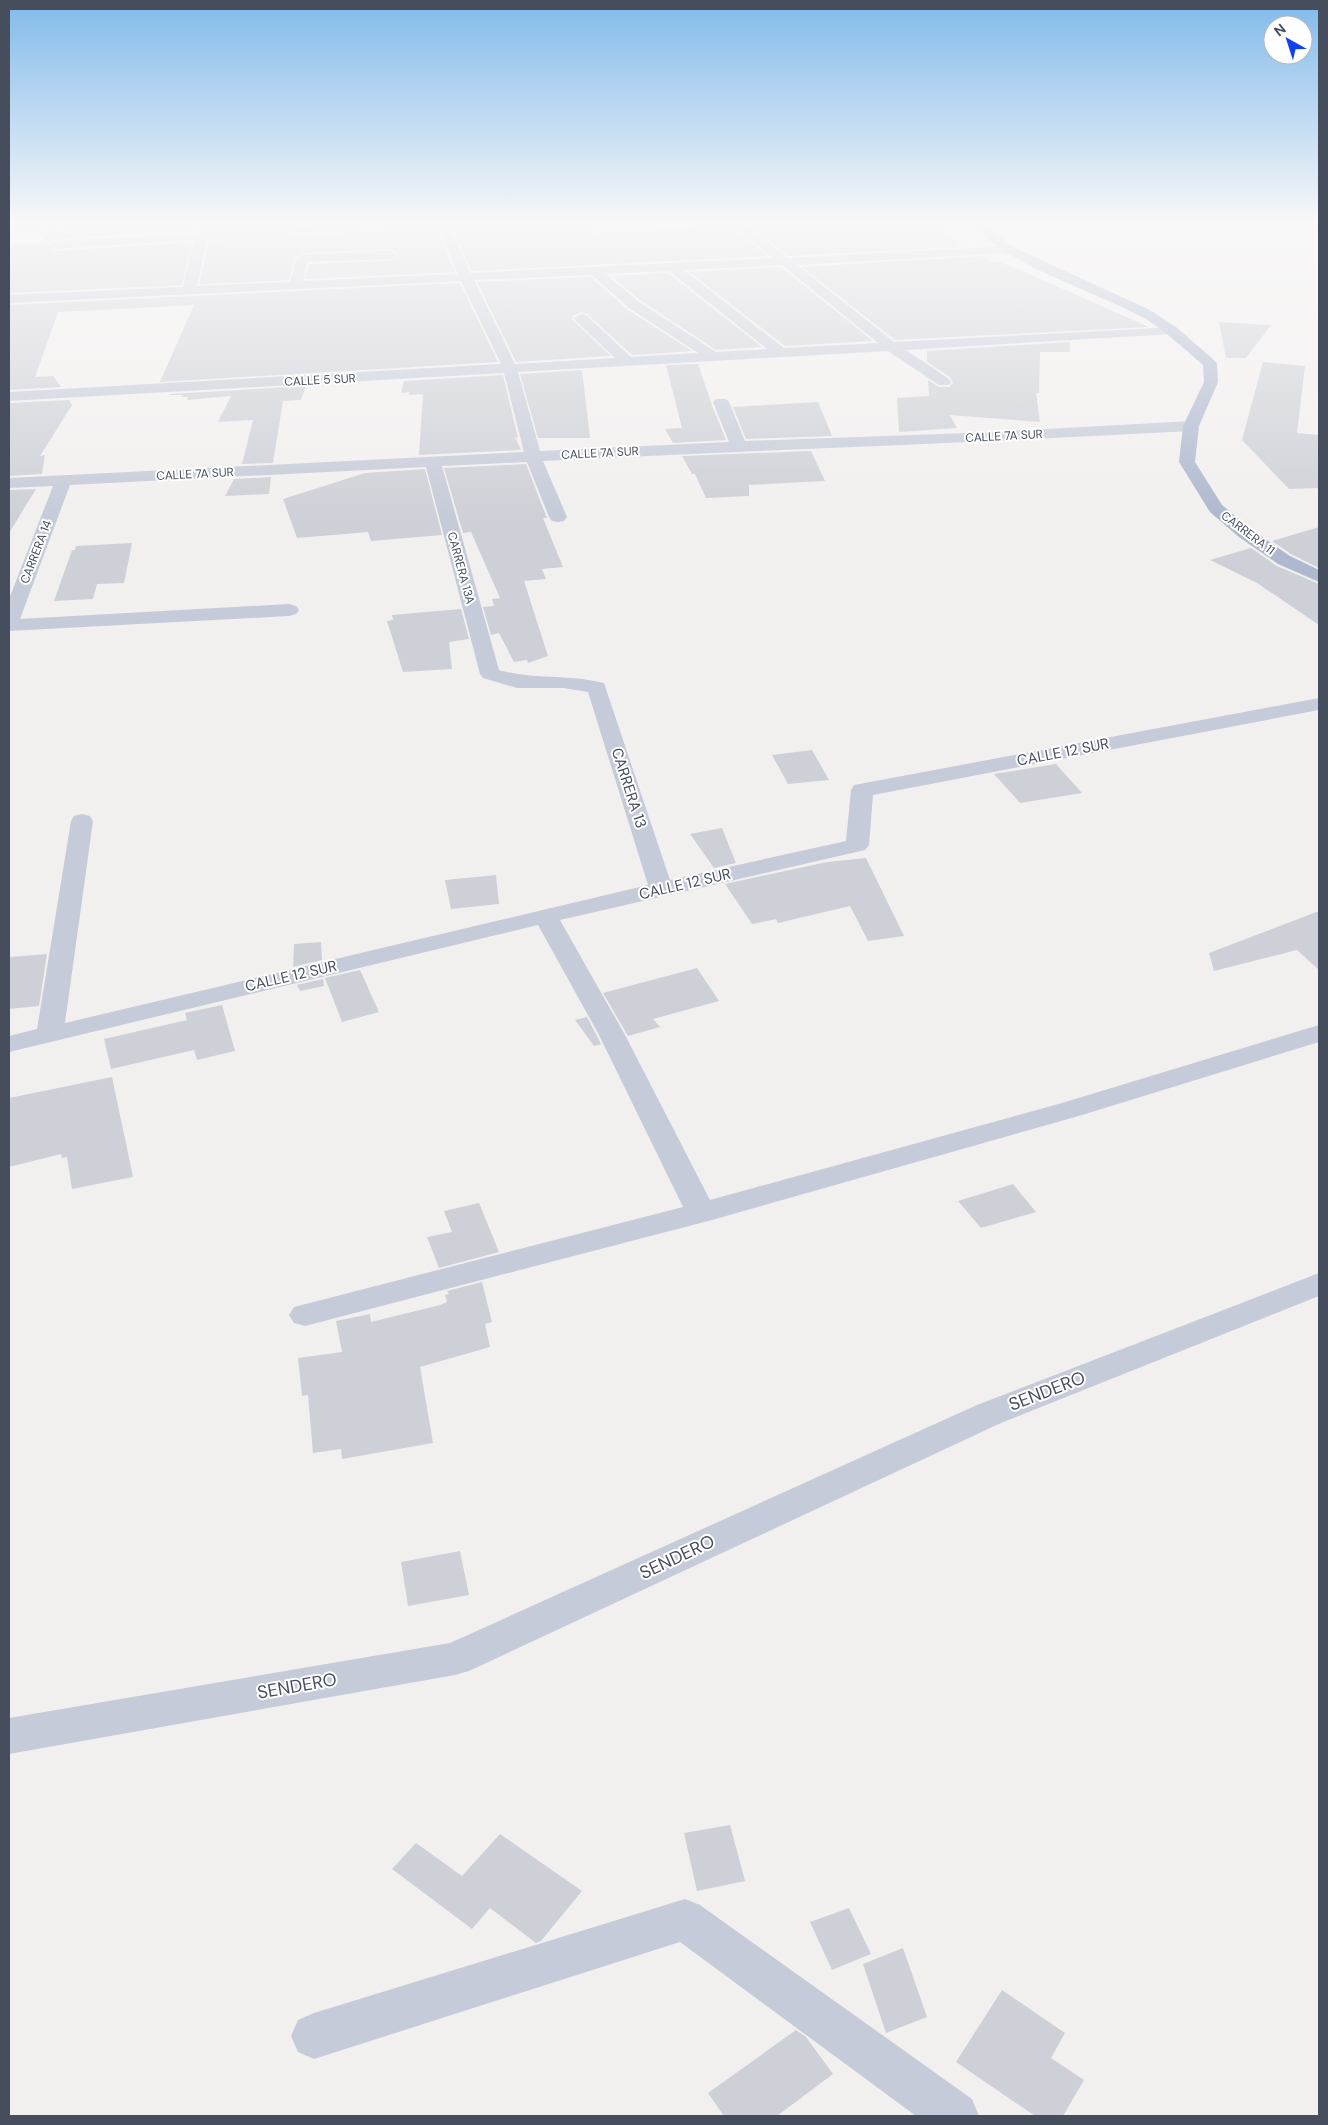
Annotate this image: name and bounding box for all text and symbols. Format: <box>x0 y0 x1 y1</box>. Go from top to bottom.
north arrow <box>1263 15 1313 65</box>
text: N <box>1270 20 1289 40</box>
street label: CALLE 5 SUR <box>284 370 356 390</box>
street label: CALLE 7A SUR <box>965 426 1043 446</box>
street label: CALLE 7A SUR <box>561 443 639 463</box>
street label: CALLE 7A SUR <box>156 464 234 484</box>
street label: CARRERA 11 <box>1218 508 1278 558</box>
street label: CARRERA 14 <box>17 518 55 586</box>
street label: CARRERA 13A <box>444 530 478 606</box>
street label: CALLE 12 SUR <box>1015 733 1111 771</box>
street label: CARRERA 13 <box>607 745 651 831</box>
street label: CALLE 12 SUR <box>637 864 733 904</box>
street label: CALLE 12 SUR <box>243 956 339 996</box>
street label: SENDERO <box>1005 1365 1089 1417</box>
street label: SENDERO <box>636 1529 718 1585</box>
street label: SENDERO <box>255 1667 339 1705</box>

